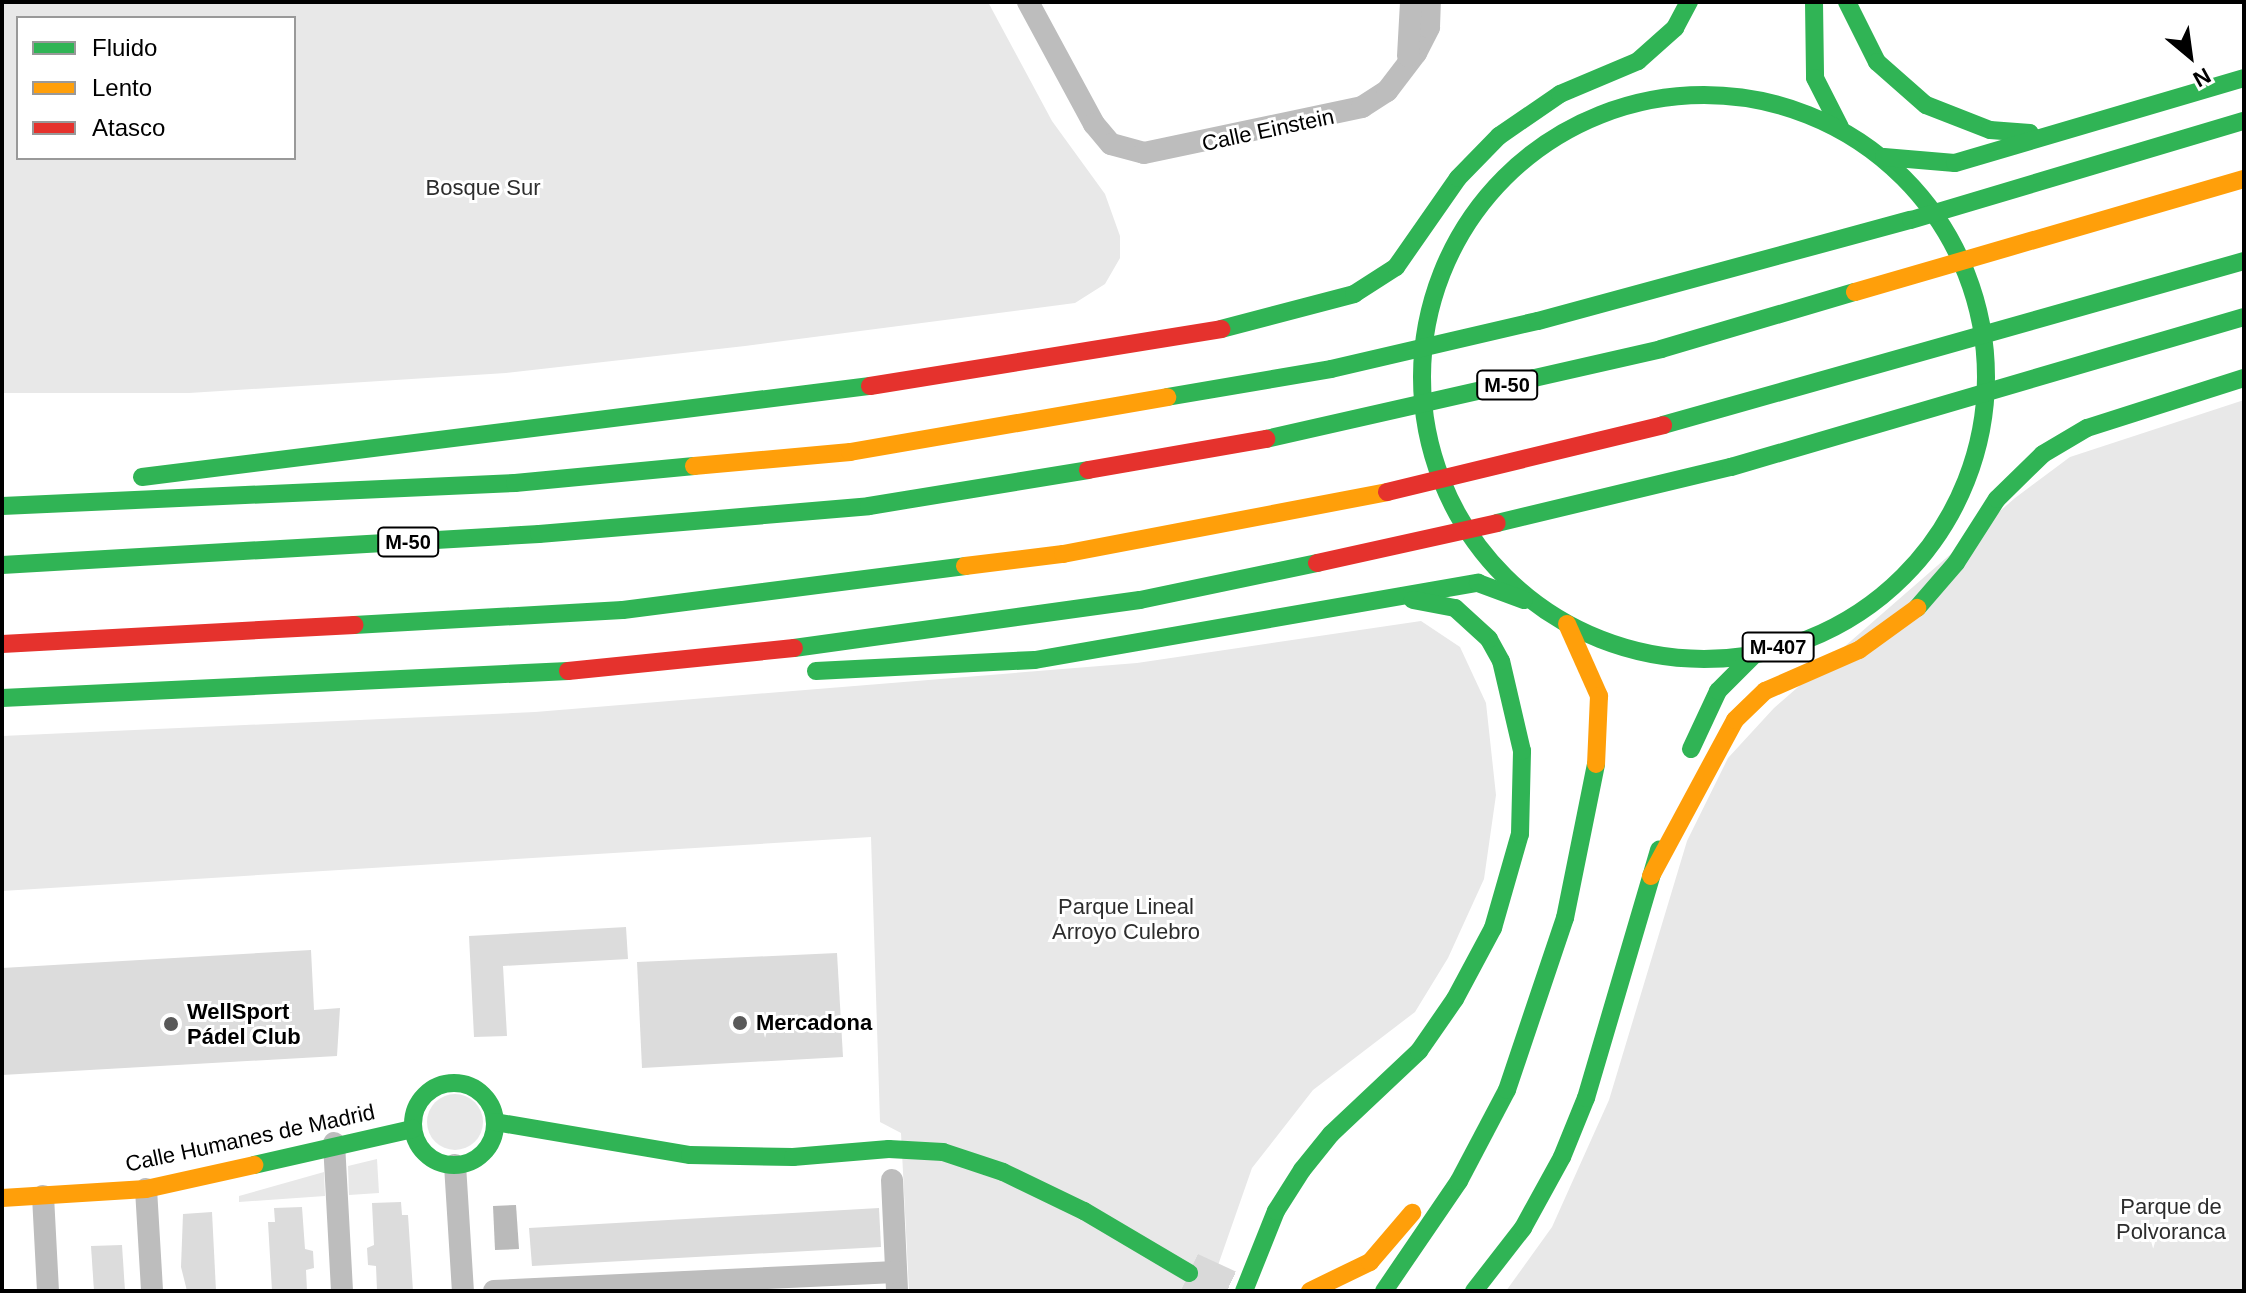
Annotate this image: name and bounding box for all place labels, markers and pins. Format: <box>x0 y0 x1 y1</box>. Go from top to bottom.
place label: WellSport Pádel Club <box>187 998 301 1050</box>
place label: Mercadona <box>756 1010 872 1036</box>
marker: Mercadona <box>731 1014 749 1032</box>
marker: WellSport Pádel Club <box>162 1015 180 1033</box>

